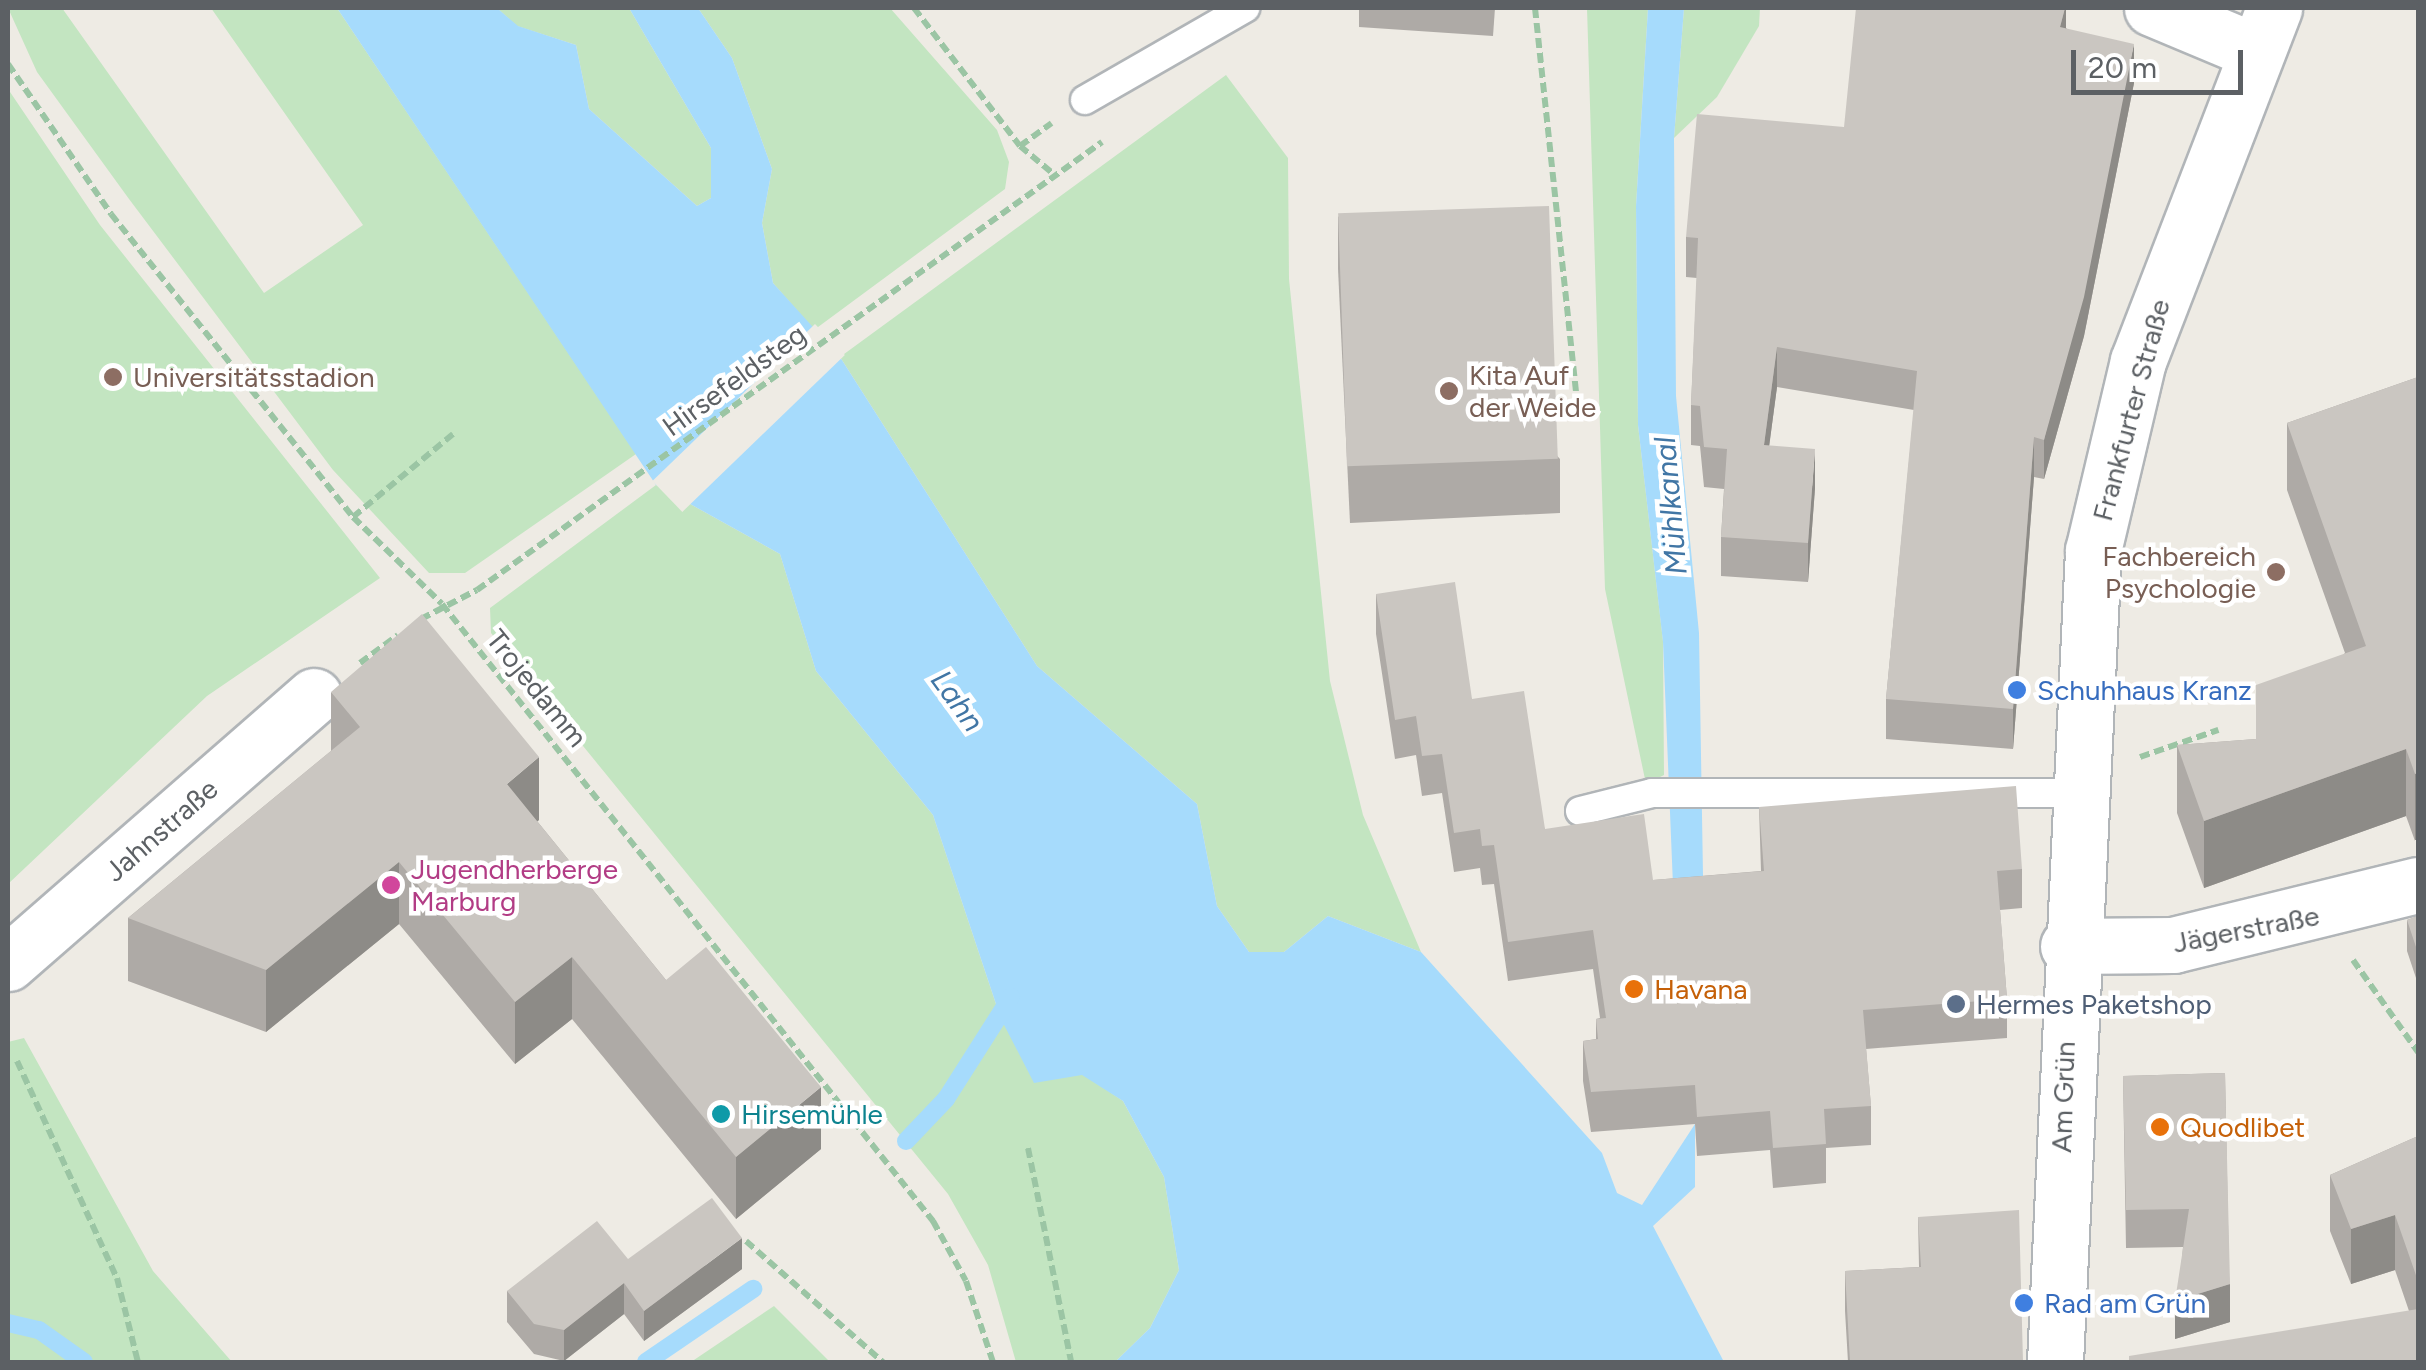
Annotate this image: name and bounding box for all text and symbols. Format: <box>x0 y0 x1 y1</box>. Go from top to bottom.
scale bar <box>2076 30 2248 92</box>
text: 20 m <box>2088 49 2157 86</box>
street label: Frankfurter Straße <box>2085 296 2177 524</box>
street label: Hirsefeldsteg <box>656 317 812 443</box>
place label: Kita Auf der Weide <box>1469 358 1596 424</box>
place label: Universitätsstadion <box>133 360 375 394</box>
marker: Universitätsstadion <box>102 366 124 388</box>
marker: Kita Auf der Weide <box>1438 380 1460 402</box>
water label: Mühlkanal <box>1647 436 1695 576</box>
place label: Fachbereich Psychologie <box>2102 539 2256 605</box>
marker: Fachbereich Psychologie <box>2265 561 2287 583</box>
street label: Trojedamm <box>480 623 594 753</box>
water label: Lahn <box>923 663 991 739</box>
place label: Schuhhaus Kranz <box>2037 673 2252 707</box>
marker: Schuhhaus Kranz <box>2006 679 2028 701</box>
street label: Jahnstraße <box>98 772 224 888</box>
place label: Jugendherberge Marburg <box>411 852 618 918</box>
marker: Jugendherberge Marburg <box>380 874 402 896</box>
street label: Jägerstraße <box>2170 898 2322 960</box>
place label: Havana <box>1654 972 1748 1006</box>
marker: Havana <box>1623 978 1645 1000</box>
place label: Hermes Paketshop <box>1976 987 2212 1021</box>
marker: Hermes Paketshop <box>1945 993 1967 1015</box>
street label: Am Grün <box>2044 1041 2082 1153</box>
place label: Hirsemühle <box>741 1097 883 1131</box>
marker: Hirsemühle <box>710 1103 732 1125</box>
place label: Quodlibet <box>2180 1110 2305 1144</box>
marker: Quodlibet <box>2149 1116 2171 1138</box>
place label: Rad am Grün <box>2044 1286 2206 1320</box>
marker: Rad am Grün <box>2013 1292 2035 1314</box>

